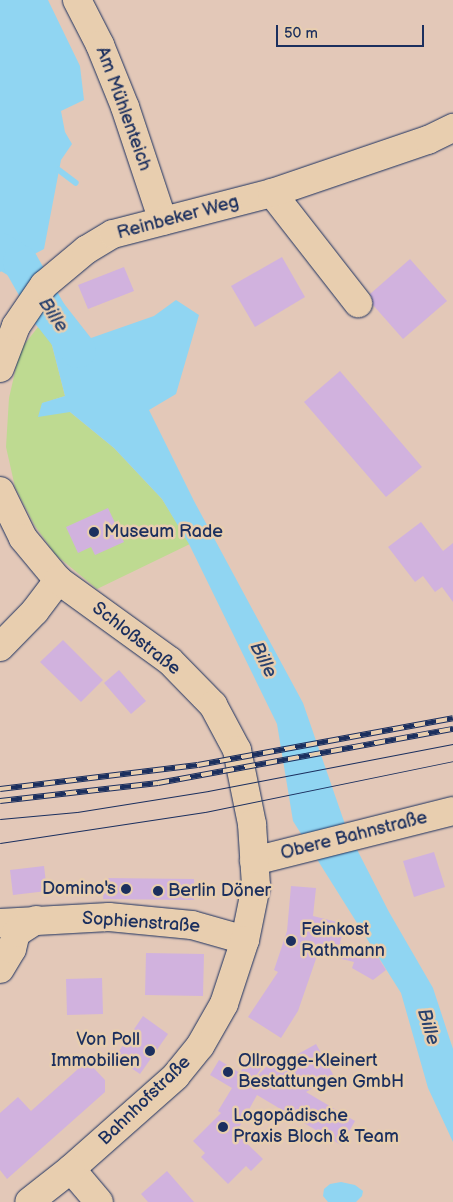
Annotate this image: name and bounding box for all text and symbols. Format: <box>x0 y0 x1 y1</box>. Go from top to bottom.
scale bar <box>278 15 426 47</box>
text: 50 m <box>284 24 318 43</box>
street label: Am Mühlenteich <box>91 44 155 174</box>
street label: Reinbeker Weg <box>114 191 242 245</box>
water label: Bille <box>33 293 73 337</box>
place label: Museum Rade <box>104 521 223 543</box>
marker: Museum Rade <box>88 526 100 538</box>
street label: Schloßstraße <box>88 598 184 680</box>
water label: Bille <box>244 638 282 682</box>
street label: Obere Bahnstraße <box>278 807 430 865</box>
place label: Domino's <box>42 878 116 900</box>
place label: Berlin Döner <box>168 880 271 902</box>
marker: Domino's <box>120 883 132 895</box>
marker: Berlin Döner <box>152 885 164 897</box>
street label: Sophienstraße <box>81 908 201 938</box>
place label: Feinkost Rathmann <box>301 920 385 962</box>
marker: Feinkost Rathmann <box>285 935 297 947</box>
water label: Bille <box>412 1006 444 1048</box>
place label: Von Poll Immobilien <box>51 1030 140 1072</box>
marker: Von Poll Immobilien <box>144 1045 156 1057</box>
place label: Ollrogge-Kleinert Bestattungen GmbH <box>238 1051 404 1094</box>
street label: Bahnhofstraße <box>95 1052 195 1150</box>
marker: Ollrogge-Kleinert Bestattungen GmbH <box>222 1066 234 1078</box>
place label: Logopädische Praxis Bloch & Team <box>233 1106 399 1148</box>
marker: Logopädische Praxis Bloch & Team <box>217 1121 229 1133</box>

